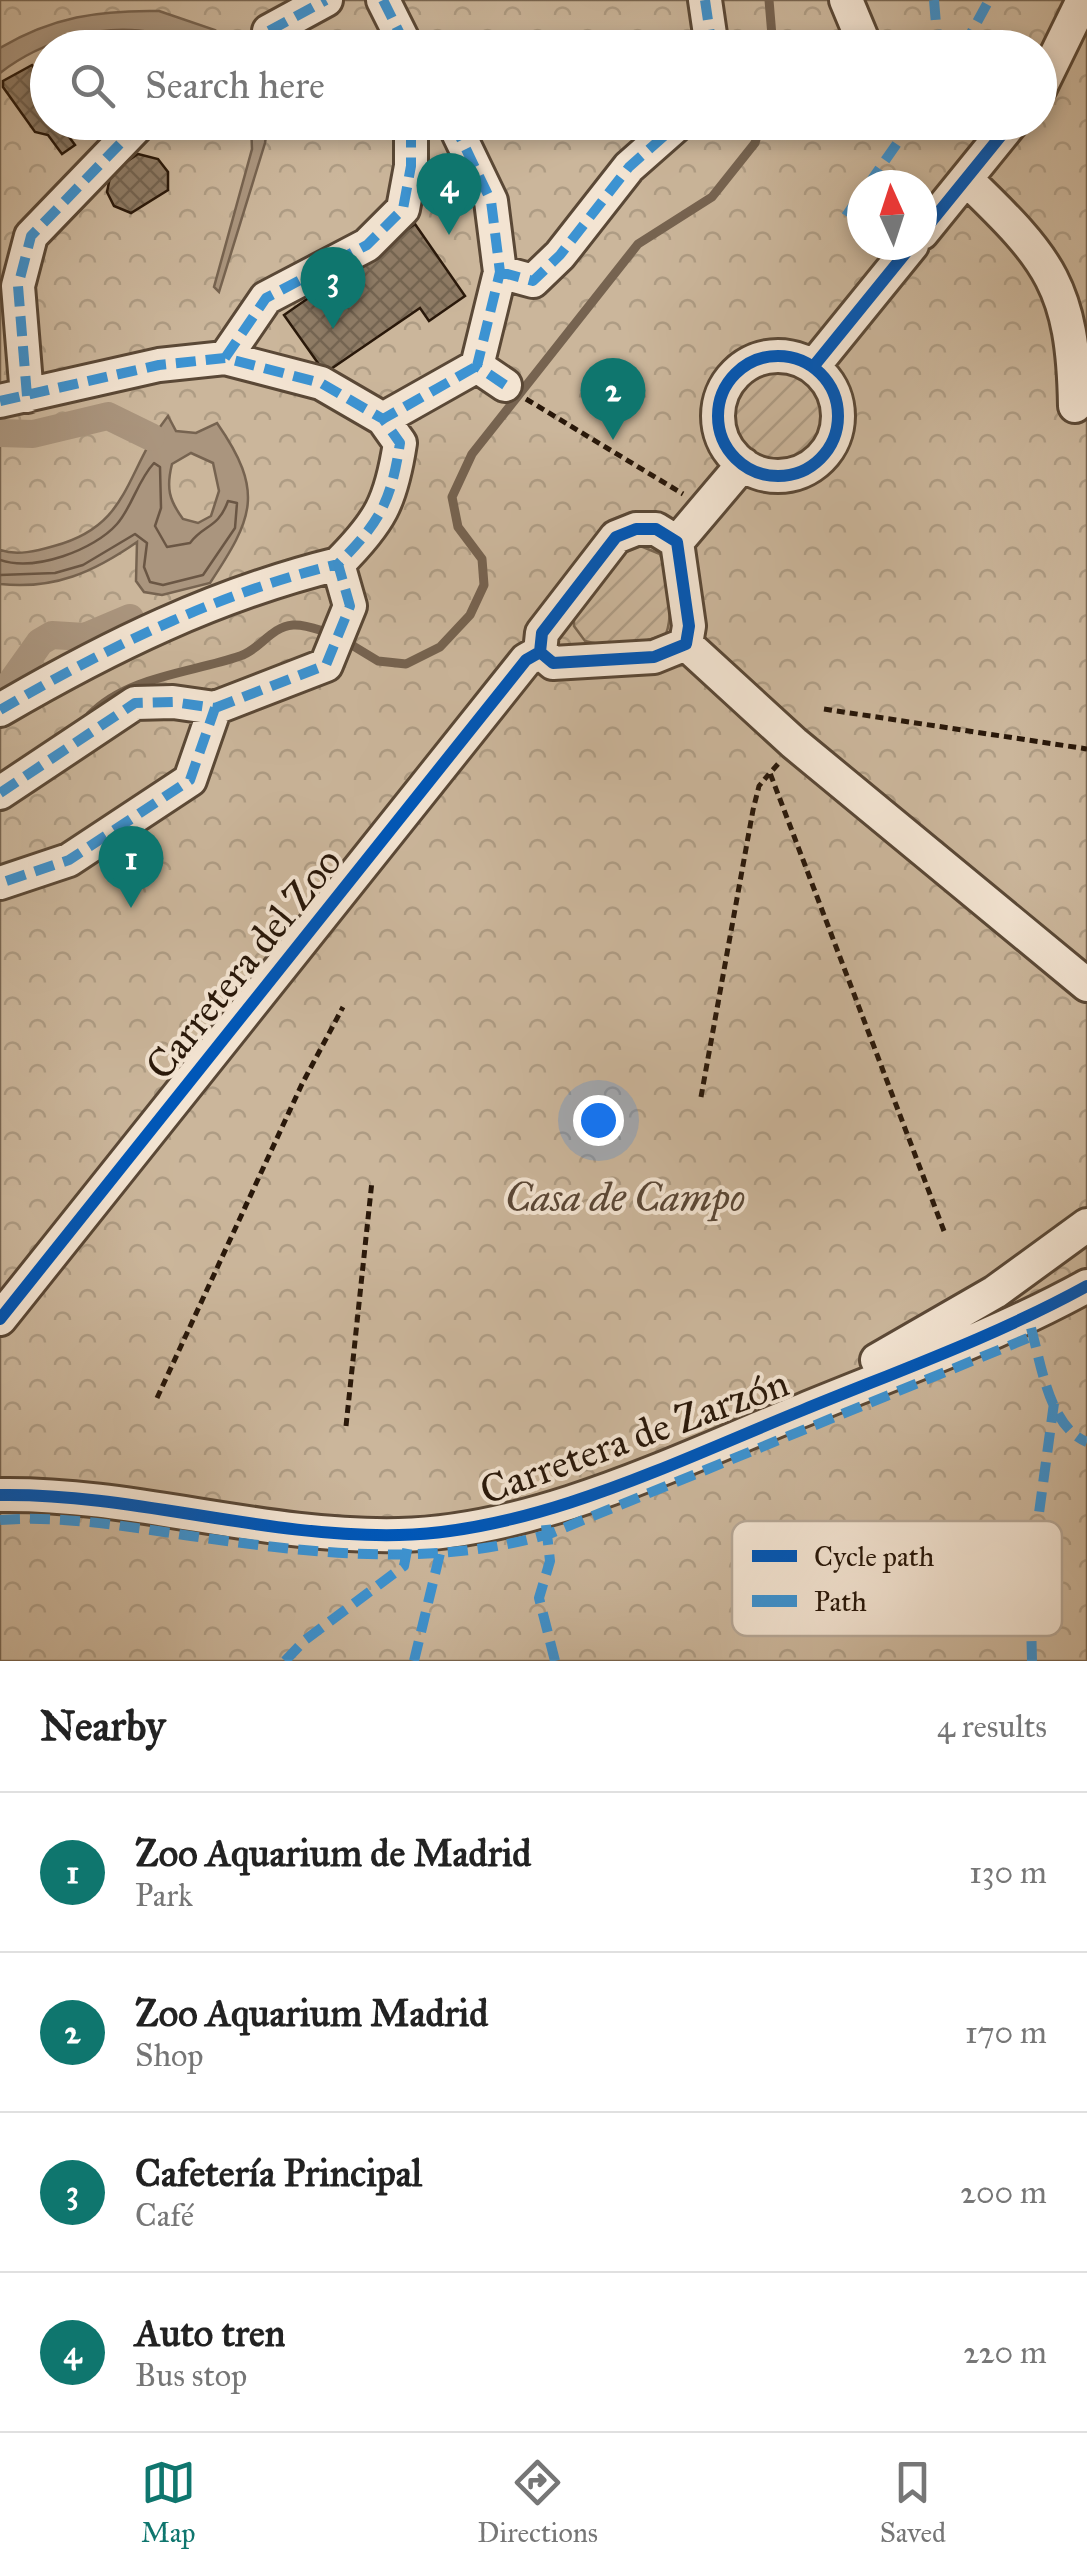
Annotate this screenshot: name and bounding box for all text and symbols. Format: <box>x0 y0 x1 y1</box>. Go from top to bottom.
search box <box>30 30 1057 140</box>
icon: search <box>65 58 120 113</box>
text: Search here <box>145 62 325 108</box>
pin: 4 <box>416 152 482 235</box>
north arrow <box>847 170 937 260</box>
pin: 3 <box>300 246 366 329</box>
pin: 2 <box>580 358 646 440</box>
pin: 1 <box>98 826 164 908</box>
street label: Carretera del Zoo <box>135 838 352 1089</box>
your location <box>573 1095 624 1146</box>
park label: Casa de Campo <box>505 1173 745 1222</box>
street label: Carretera de Zarzón <box>473 1358 795 1515</box>
legend <box>732 1521 1062 1636</box>
text: Cycle path <box>814 1539 935 1574</box>
text: Path <box>814 1584 867 1619</box>
text: Nearby <box>40 1700 165 1752</box>
text: 4 results <box>937 1707 1047 1746</box>
text: Zoo Aquarium de Madrid <box>135 1830 531 1876</box>
text: 1 <box>66 1853 79 1892</box>
text: 130 m <box>969 1853 1047 1892</box>
text: Park <box>135 1876 193 1915</box>
text: Zoo Aquarium Madrid <box>135 1990 488 2036</box>
text: 2 <box>65 2013 80 2052</box>
text: 170 m <box>965 2013 1047 2052</box>
text: Shop <box>135 2036 203 2075</box>
text: Cafetería Principal <box>135 2150 422 2196</box>
text: 3 <box>66 2173 79 2212</box>
text: 200 m <box>960 2173 1047 2212</box>
text: Café <box>135 2196 194 2235</box>
text: Auto tren <box>135 2310 285 2356</box>
text: 4 <box>64 2333 81 2372</box>
text: 220 m <box>963 2333 1047 2372</box>
text: Bus stop <box>135 2356 247 2395</box>
tab: Map <box>141 2455 196 2550</box>
tab: Directions <box>477 2455 598 2550</box>
tab: Saved <box>880 2455 946 2550</box>

